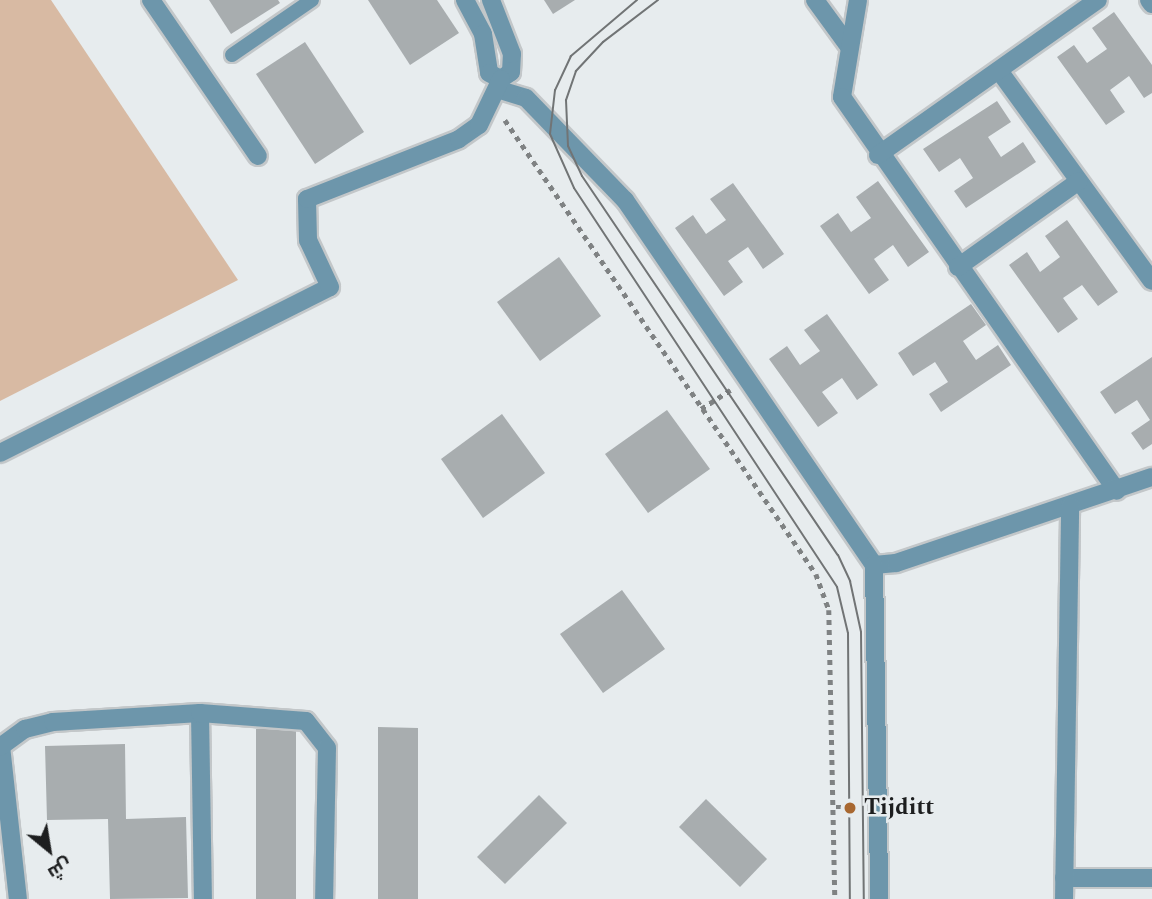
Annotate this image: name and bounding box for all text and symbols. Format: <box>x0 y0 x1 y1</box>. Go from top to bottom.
place label: Tijditt <box>864 794 934 822</box>
marker: Tijditt <box>842 800 858 816</box>
north arrow <box>14 815 84 885</box>
text: ش <box>42 850 78 887</box>

